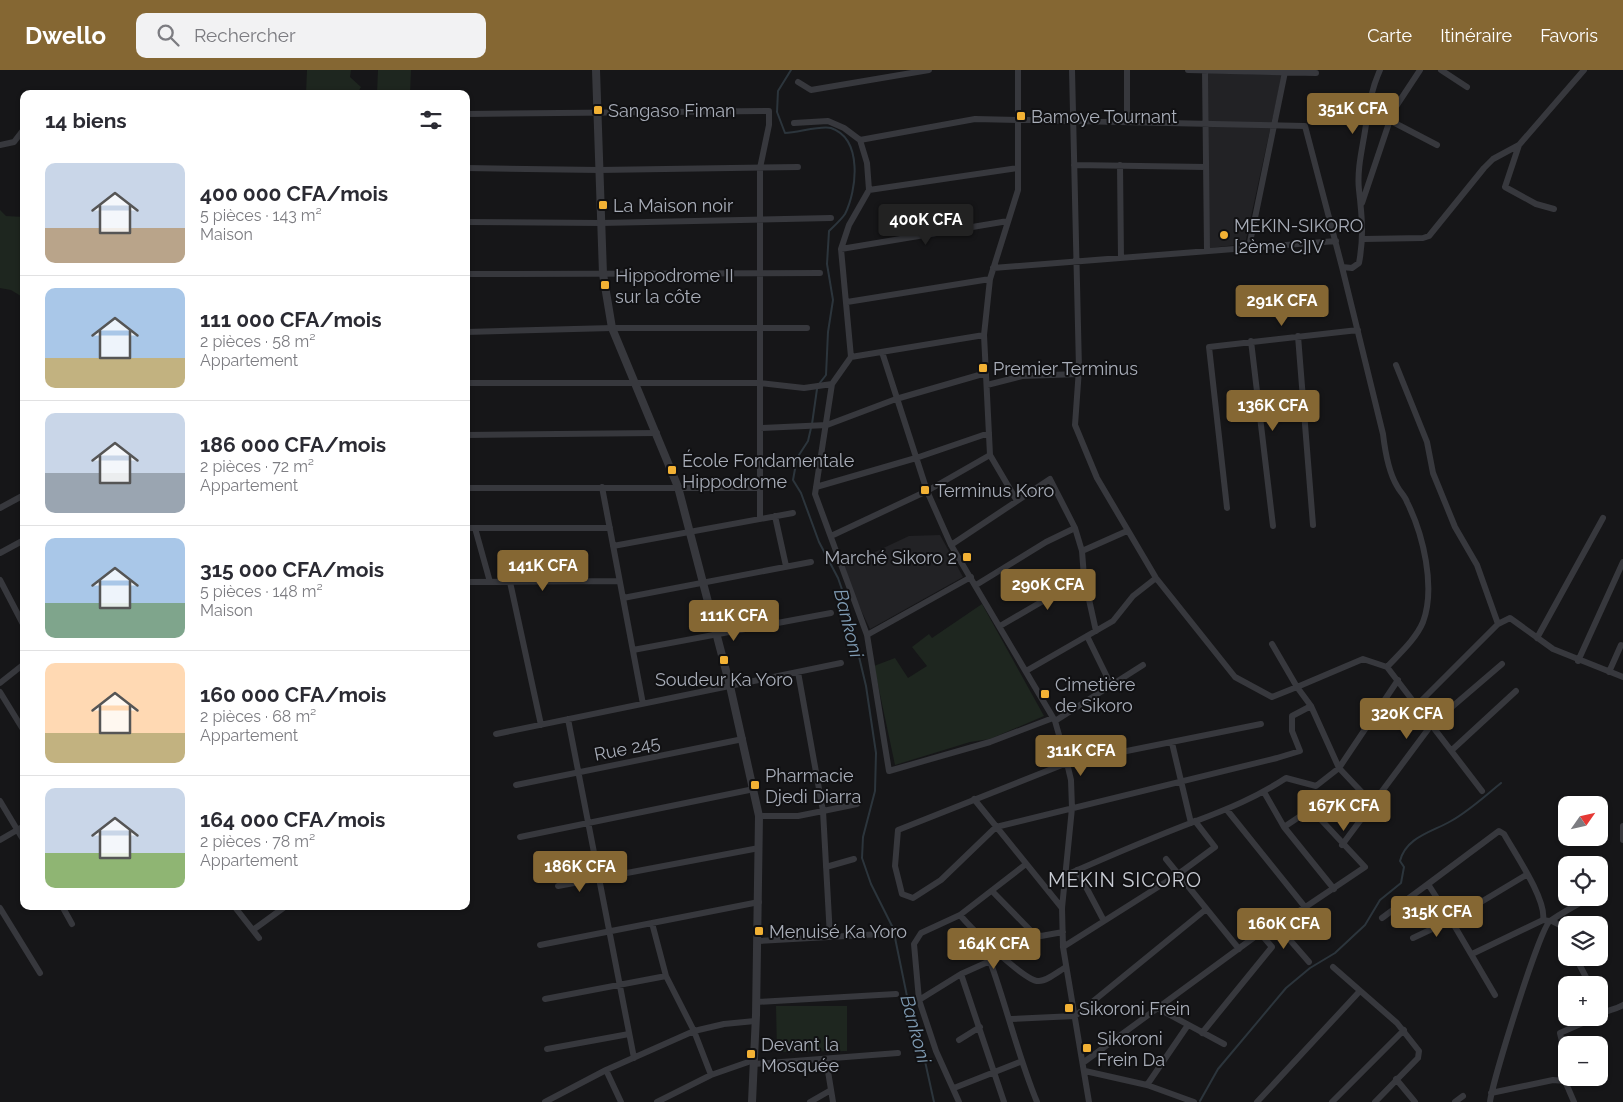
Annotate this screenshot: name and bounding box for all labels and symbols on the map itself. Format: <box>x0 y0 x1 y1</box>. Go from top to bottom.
pin: 351K CFA <box>1301 92 1405 135</box>
place label: Sangaso Fiman <box>608 100 736 121</box>
marker: Sangaso Fiman <box>592 104 604 116</box>
place label: Bamoye Tournant <box>1031 106 1177 127</box>
marker: Bamoye Tournant <box>1015 110 1027 122</box>
place label: La Maison noir <box>613 195 734 216</box>
marker: La Maison noir <box>597 199 609 211</box>
pin: 400K CFA <box>874 204 978 246</box>
place label: MEKIN-SIKORO [2ème C]IV <box>1234 215 1363 257</box>
marker: MEKIN-SIKORO [2ème C]IV <box>1218 229 1230 241</box>
place label: Hippodrome II sur la côte <box>615 265 734 307</box>
marker: Hippodrome II sur la côte <box>599 279 611 291</box>
pin: 291K CFA <box>1230 284 1334 327</box>
place label: Premier Terminus <box>993 358 1138 379</box>
marker: Premier Terminus <box>977 362 989 374</box>
pin: 136K CFA <box>1221 390 1325 432</box>
place label: École Fondamentale Hippodrome <box>682 449 855 492</box>
marker: École Fondamentale Hippodrome <box>666 464 678 476</box>
place label: Terminus Koro <box>935 480 1055 501</box>
marker: Terminus Koro <box>919 484 931 496</box>
place label: Marché Sikoro 2 <box>825 547 957 568</box>
pin: 141K CFA <box>491 550 595 592</box>
marker: Marché Sikoro 2 <box>961 551 973 563</box>
pin: 290K CFA <box>996 568 1100 611</box>
water label: Bankoni <box>830 586 868 660</box>
pin: 111K CFA <box>682 600 786 642</box>
marker: Soudeur Ka Yoro <box>718 654 730 666</box>
place label: Soudeur Ka Yoro <box>655 669 793 690</box>
place label: Cimetière de Sikoro <box>1055 674 1136 716</box>
marker: Cimetière de Sikoro <box>1039 688 1051 700</box>
pin: 320K CFA <box>1355 698 1459 740</box>
street label: Rue 245 <box>592 731 662 765</box>
pin: 311K CFA <box>1029 734 1133 777</box>
place label: Pharmacie Djedi Diarra <box>765 765 861 807</box>
marker: Pharmacie Djedi Diarra <box>749 779 761 791</box>
pin: 167K CFA <box>1292 790 1396 832</box>
north arrow <box>1558 796 1608 846</box>
pin: 186K CFA <box>528 850 632 893</box>
district label: MEKIN SICORO <box>1048 868 1202 892</box>
pin: 315K CFA <box>1385 896 1489 938</box>
pin: 160K CFA <box>1232 908 1336 950</box>
place label: Menuisé Ka Yoro <box>769 921 907 942</box>
marker: Menuisé Ka Yoro <box>753 925 765 937</box>
pin: 164K CFA <box>942 928 1046 970</box>
water label: Bankoni <box>896 992 936 1066</box>
place label: Sikoroni Frein <box>1079 998 1190 1019</box>
marker: Sikoroni Frein <box>1063 1002 1075 1014</box>
place label: Sikoroni Frein Da <box>1097 1028 1165 1070</box>
place label: Devant la Mosquée <box>761 1034 839 1076</box>
marker: Sikoroni Frein Da <box>1081 1042 1093 1054</box>
marker: Devant la Mosquée <box>745 1048 757 1060</box>

